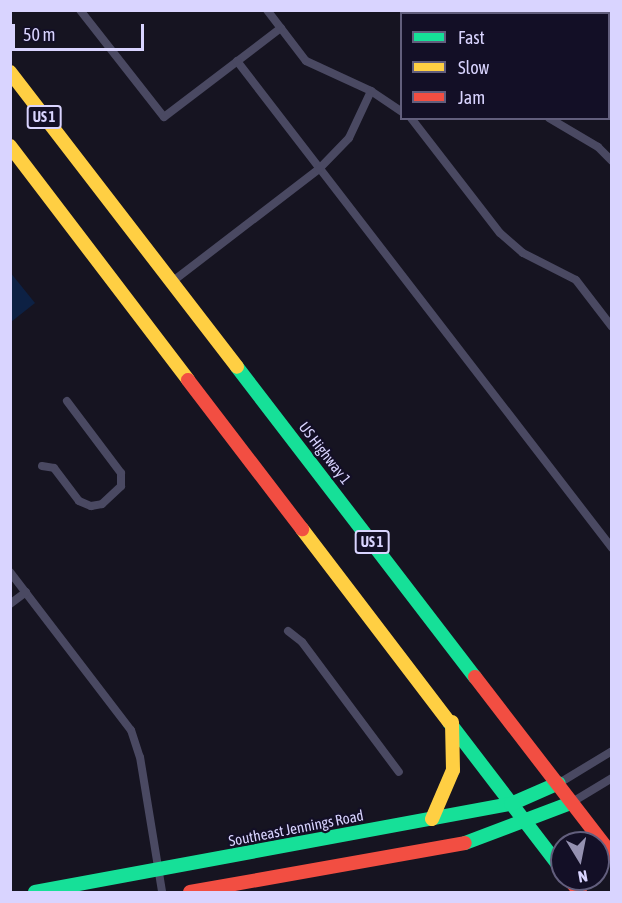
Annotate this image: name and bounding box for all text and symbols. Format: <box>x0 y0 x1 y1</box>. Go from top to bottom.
scale bar <box>15 12 147 50</box>
legend <box>400 12 610 120</box>
text: 50 m <box>23 24 55 45</box>
text: Fast <box>458 27 485 48</box>
text: Slow <box>458 57 489 78</box>
text: Jam <box>458 87 485 108</box>
road number: US 1 <box>26 106 62 128</box>
street label: US Highway 1 <box>295 418 355 488</box>
road number: US 1 <box>354 531 390 553</box>
street label: Southeast Jennings Road <box>227 806 365 850</box>
north arrow <box>550 831 610 891</box>
text: N <box>577 867 589 886</box>

